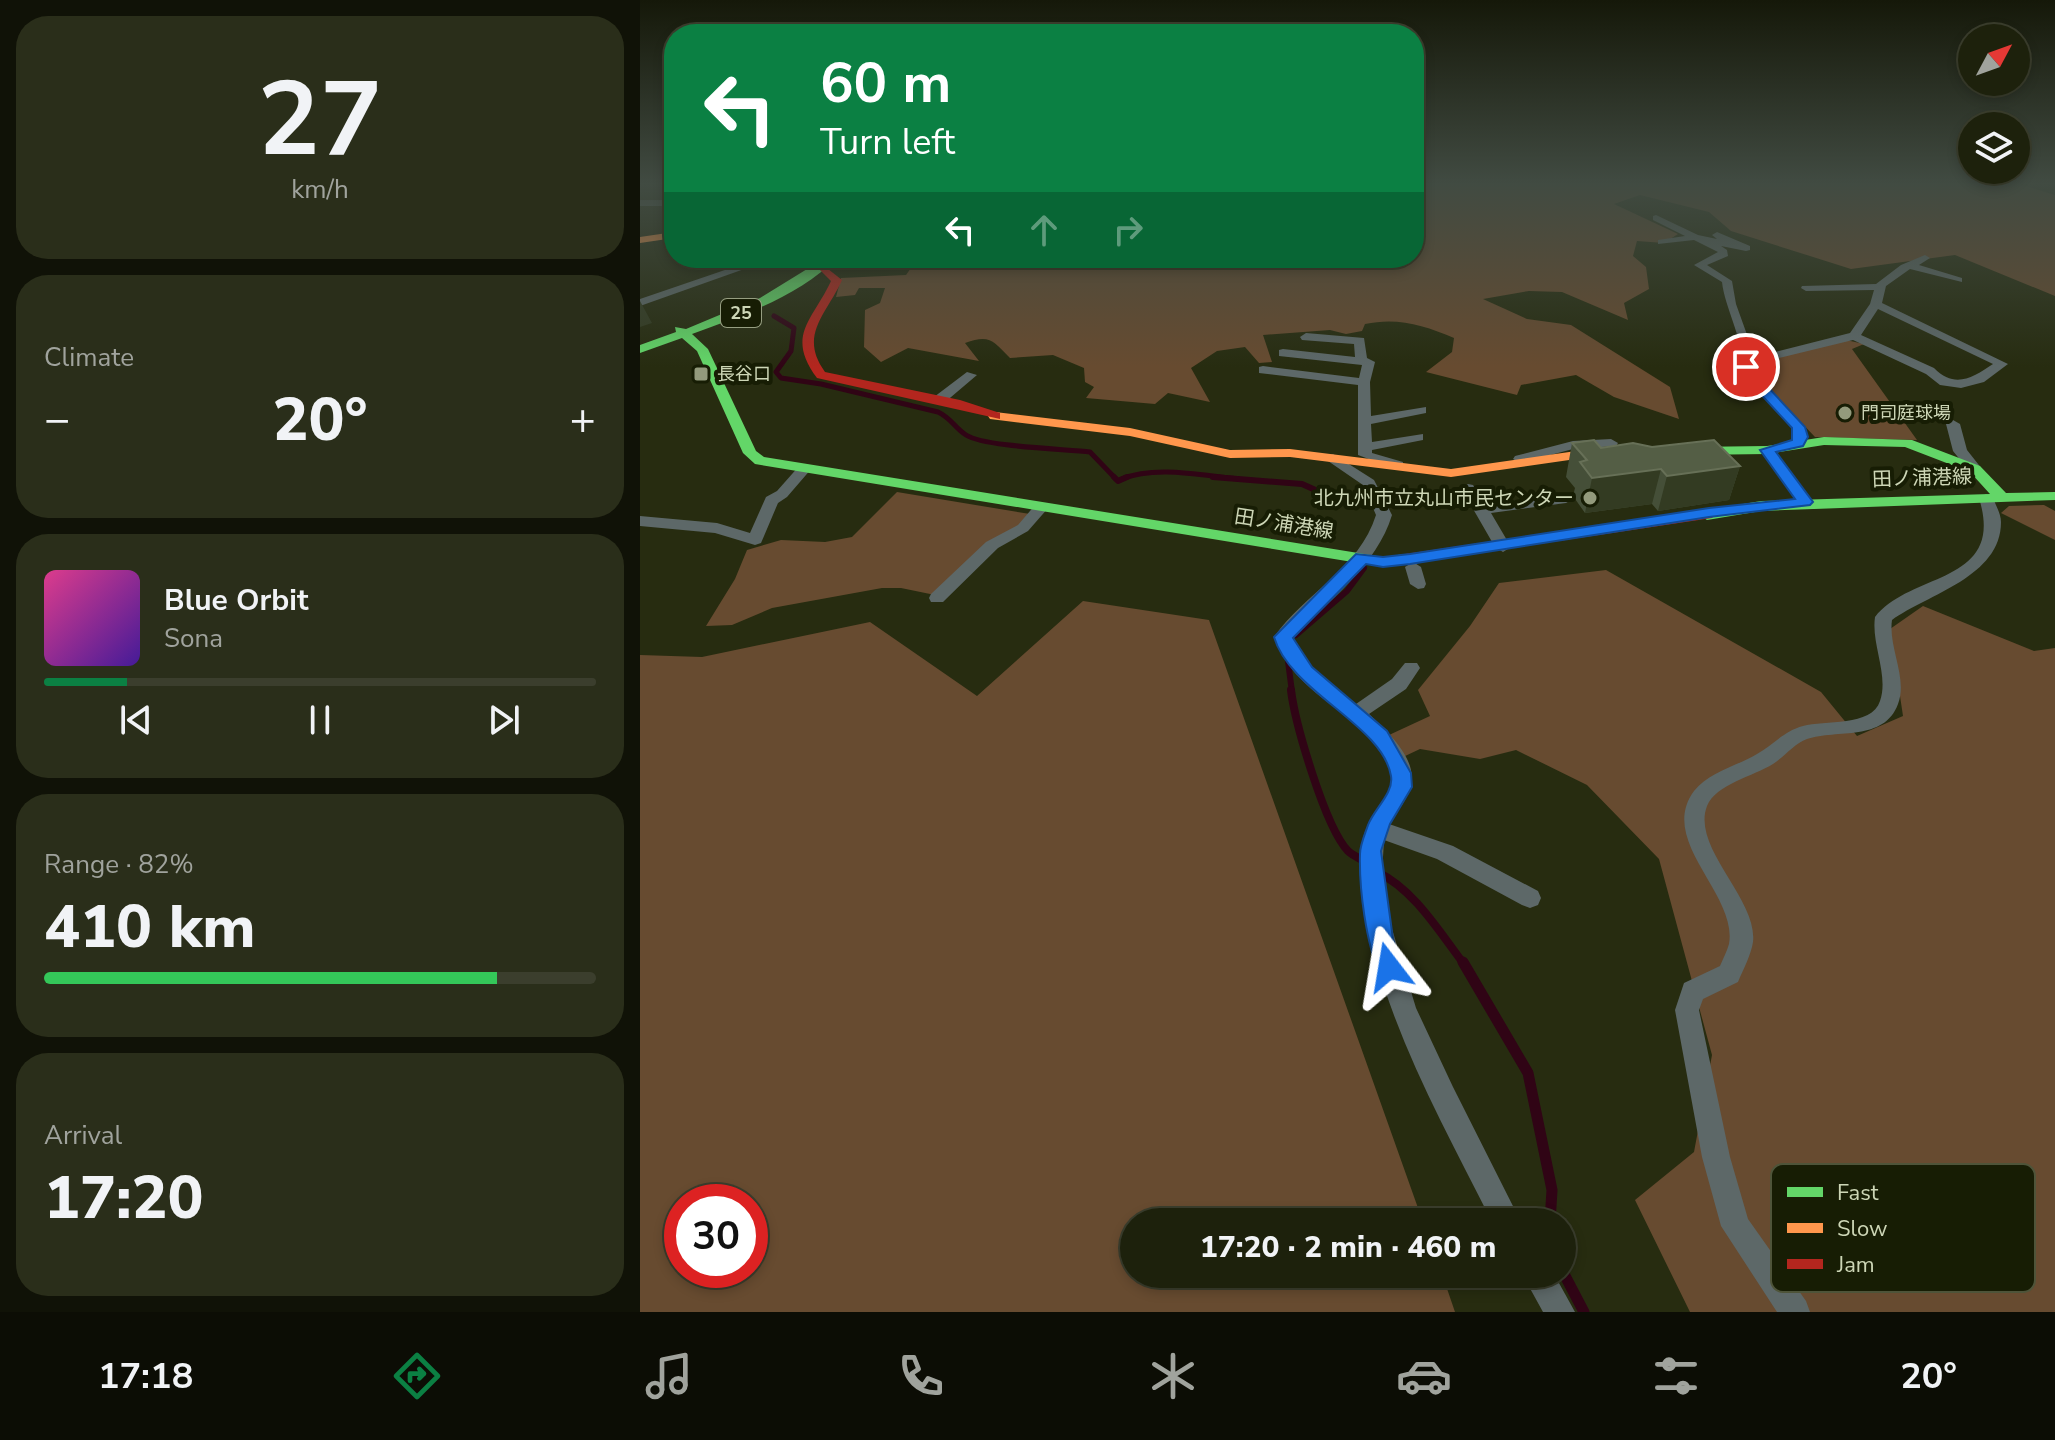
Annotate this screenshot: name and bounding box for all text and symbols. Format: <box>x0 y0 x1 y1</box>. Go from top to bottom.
north arrow <box>1958 24 2030 96</box>
map controls <box>1958 24 2030 184</box>
text: 60 m <box>820 45 951 122</box>
text: 27 <box>258 49 382 191</box>
icon: left <box>688 56 792 160</box>
button: layers <box>1958 112 2030 184</box>
text: Turn left <box>820 118 955 167</box>
text: km/h <box>291 172 349 207</box>
icon: left <box>938 208 982 252</box>
icon: ahead <box>1022 208 1066 252</box>
icon: right <box>1106 208 1150 252</box>
road number: 25 <box>721 299 761 327</box>
pin <box>1712 333 1780 401</box>
text: Climate <box>44 340 134 375</box>
icon: arrive <box>1724 345 1768 389</box>
place label: 長谷口 <box>717 362 771 386</box>
marker: 長谷口 <box>692 365 710 383</box>
text: 20° <box>272 379 368 461</box>
text: − <box>44 390 70 450</box>
text: + <box>570 390 596 450</box>
place label: 門司庭球場 <box>1861 401 1951 425</box>
marker: 門司庭球場 <box>1836 404 1854 422</box>
street label: 田ノ浦港線 <box>1872 463 1972 493</box>
place label: 北九州市立丸山市民センター <box>1314 485 1574 512</box>
marker: 北九州市立丸山市民センター <box>1581 489 1599 507</box>
street label: 田ノ浦港線 <box>1233 503 1335 545</box>
text: Blue Orbit <box>164 580 308 621</box>
text: Sona <box>164 621 223 656</box>
icon: previous <box>114 698 158 742</box>
icon: pause <box>298 698 342 742</box>
icon: next <box>482 698 526 742</box>
text: Range · 82% <box>44 847 194 882</box>
text: 410 km <box>44 886 256 968</box>
position arrow <box>1347 925 1431 1009</box>
text: Arrival <box>44 1118 122 1153</box>
text: 17:20 <box>44 1157 204 1239</box>
legend <box>1771 1164 2035 1292</box>
text: Fast <box>1837 1178 1879 1208</box>
speed limit sign: 30 <box>664 1184 768 1288</box>
text: Slow <box>1837 1214 1888 1244</box>
text: 17:20 · 2 min · 460 m <box>1200 1227 1496 1268</box>
text: Jam <box>1836 1250 1875 1280</box>
icon: directions <box>389 1348 445 1404</box>
icon: music <box>641 1348 697 1404</box>
icon: phone <box>893 1348 949 1404</box>
icon: climate <box>1145 1348 1201 1404</box>
icon: car <box>1396 1348 1452 1404</box>
icon: filters <box>1648 1348 1704 1404</box>
text: 17:18 <box>98 1352 193 1401</box>
text: 20° <box>1900 1352 1957 1401</box>

